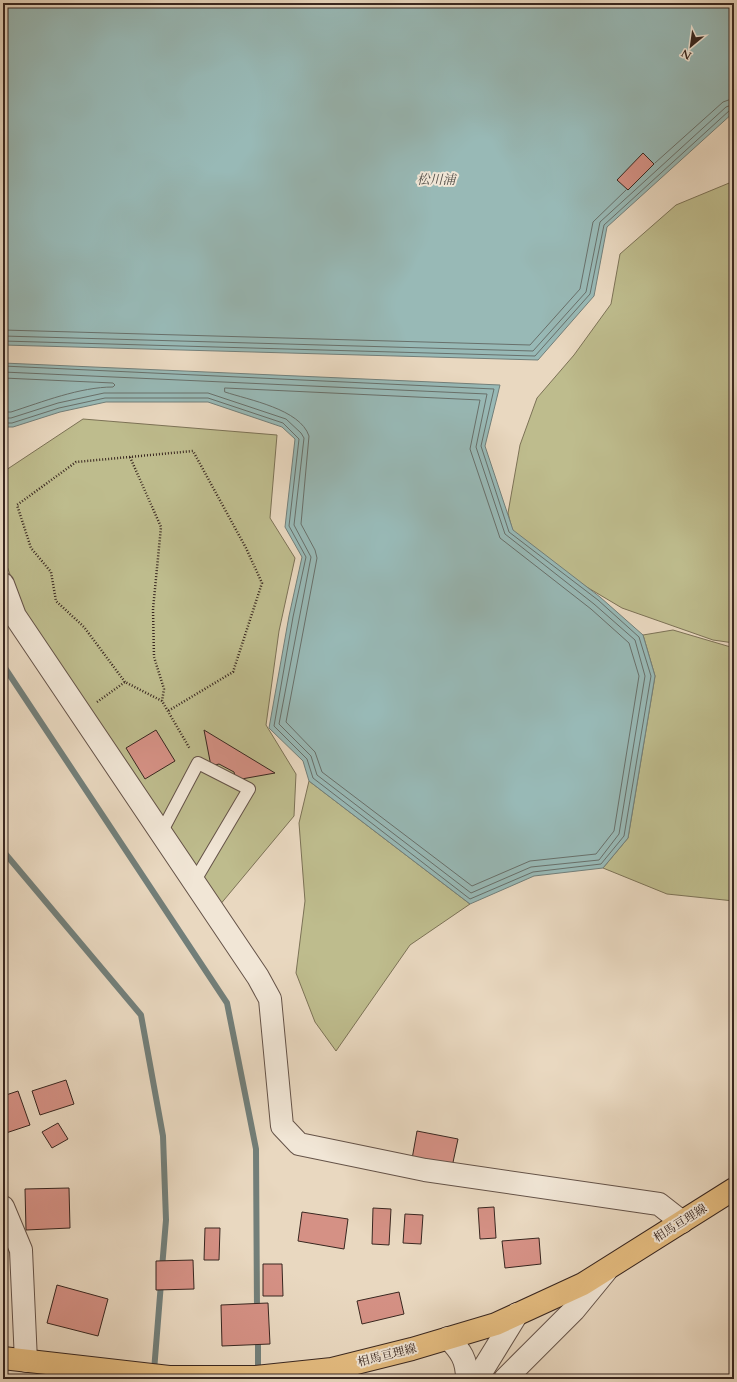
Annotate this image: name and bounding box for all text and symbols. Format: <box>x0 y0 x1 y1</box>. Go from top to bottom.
north arrow <box>671 26 711 66</box>
text: N <box>678 45 694 63</box>
water label: 松川浦 <box>416 171 457 189</box>
street label: 相馬亘理線 <box>650 1200 710 1246</box>
street label: 相馬亘理線 <box>356 1340 418 1370</box>

